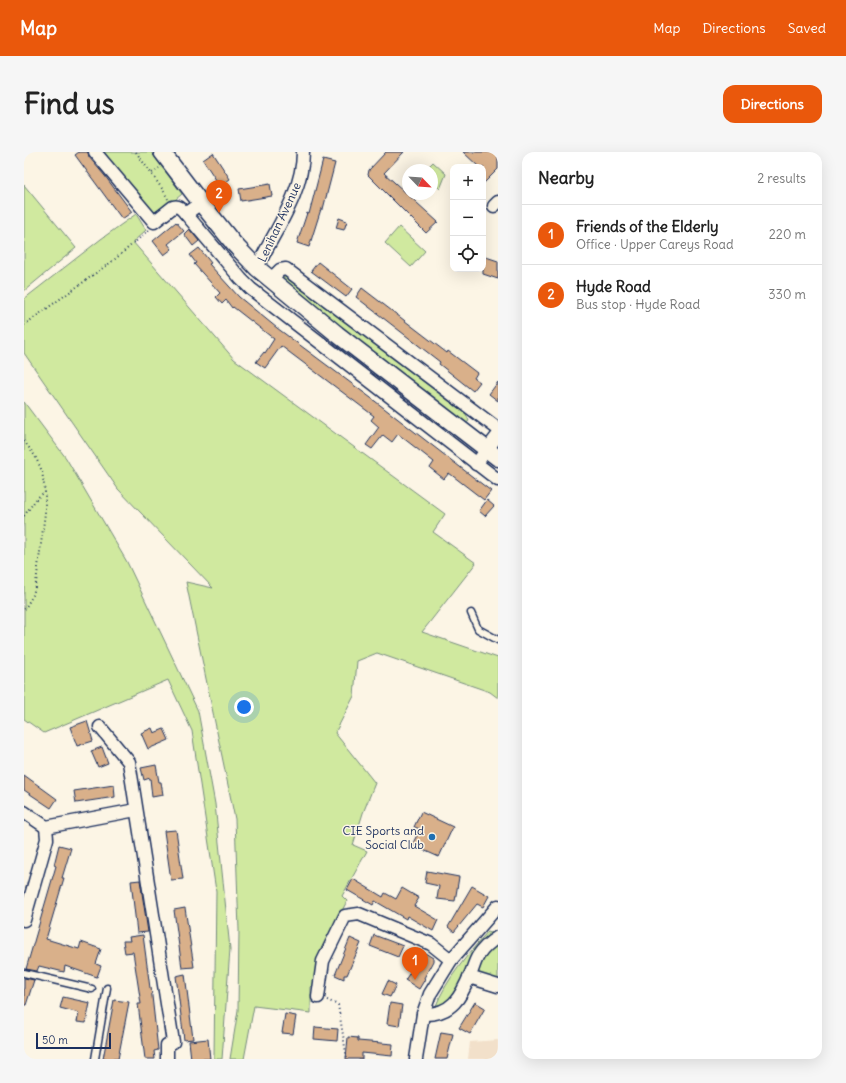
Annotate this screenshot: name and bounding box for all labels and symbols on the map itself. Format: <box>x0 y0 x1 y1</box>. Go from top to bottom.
north arrow <box>402 164 438 200</box>
pin: 2 <box>206 180 232 213</box>
street label: Lenihan Avenue <box>254 180 304 264</box>
your location <box>234 697 254 717</box>
place label: CIE Sports and Social Club <box>343 823 424 852</box>
marker: CIE Sports and Social Club <box>427 832 437 842</box>
pin: 1 <box>402 947 428 980</box>
scale bar <box>36 1031 111 1050</box>

